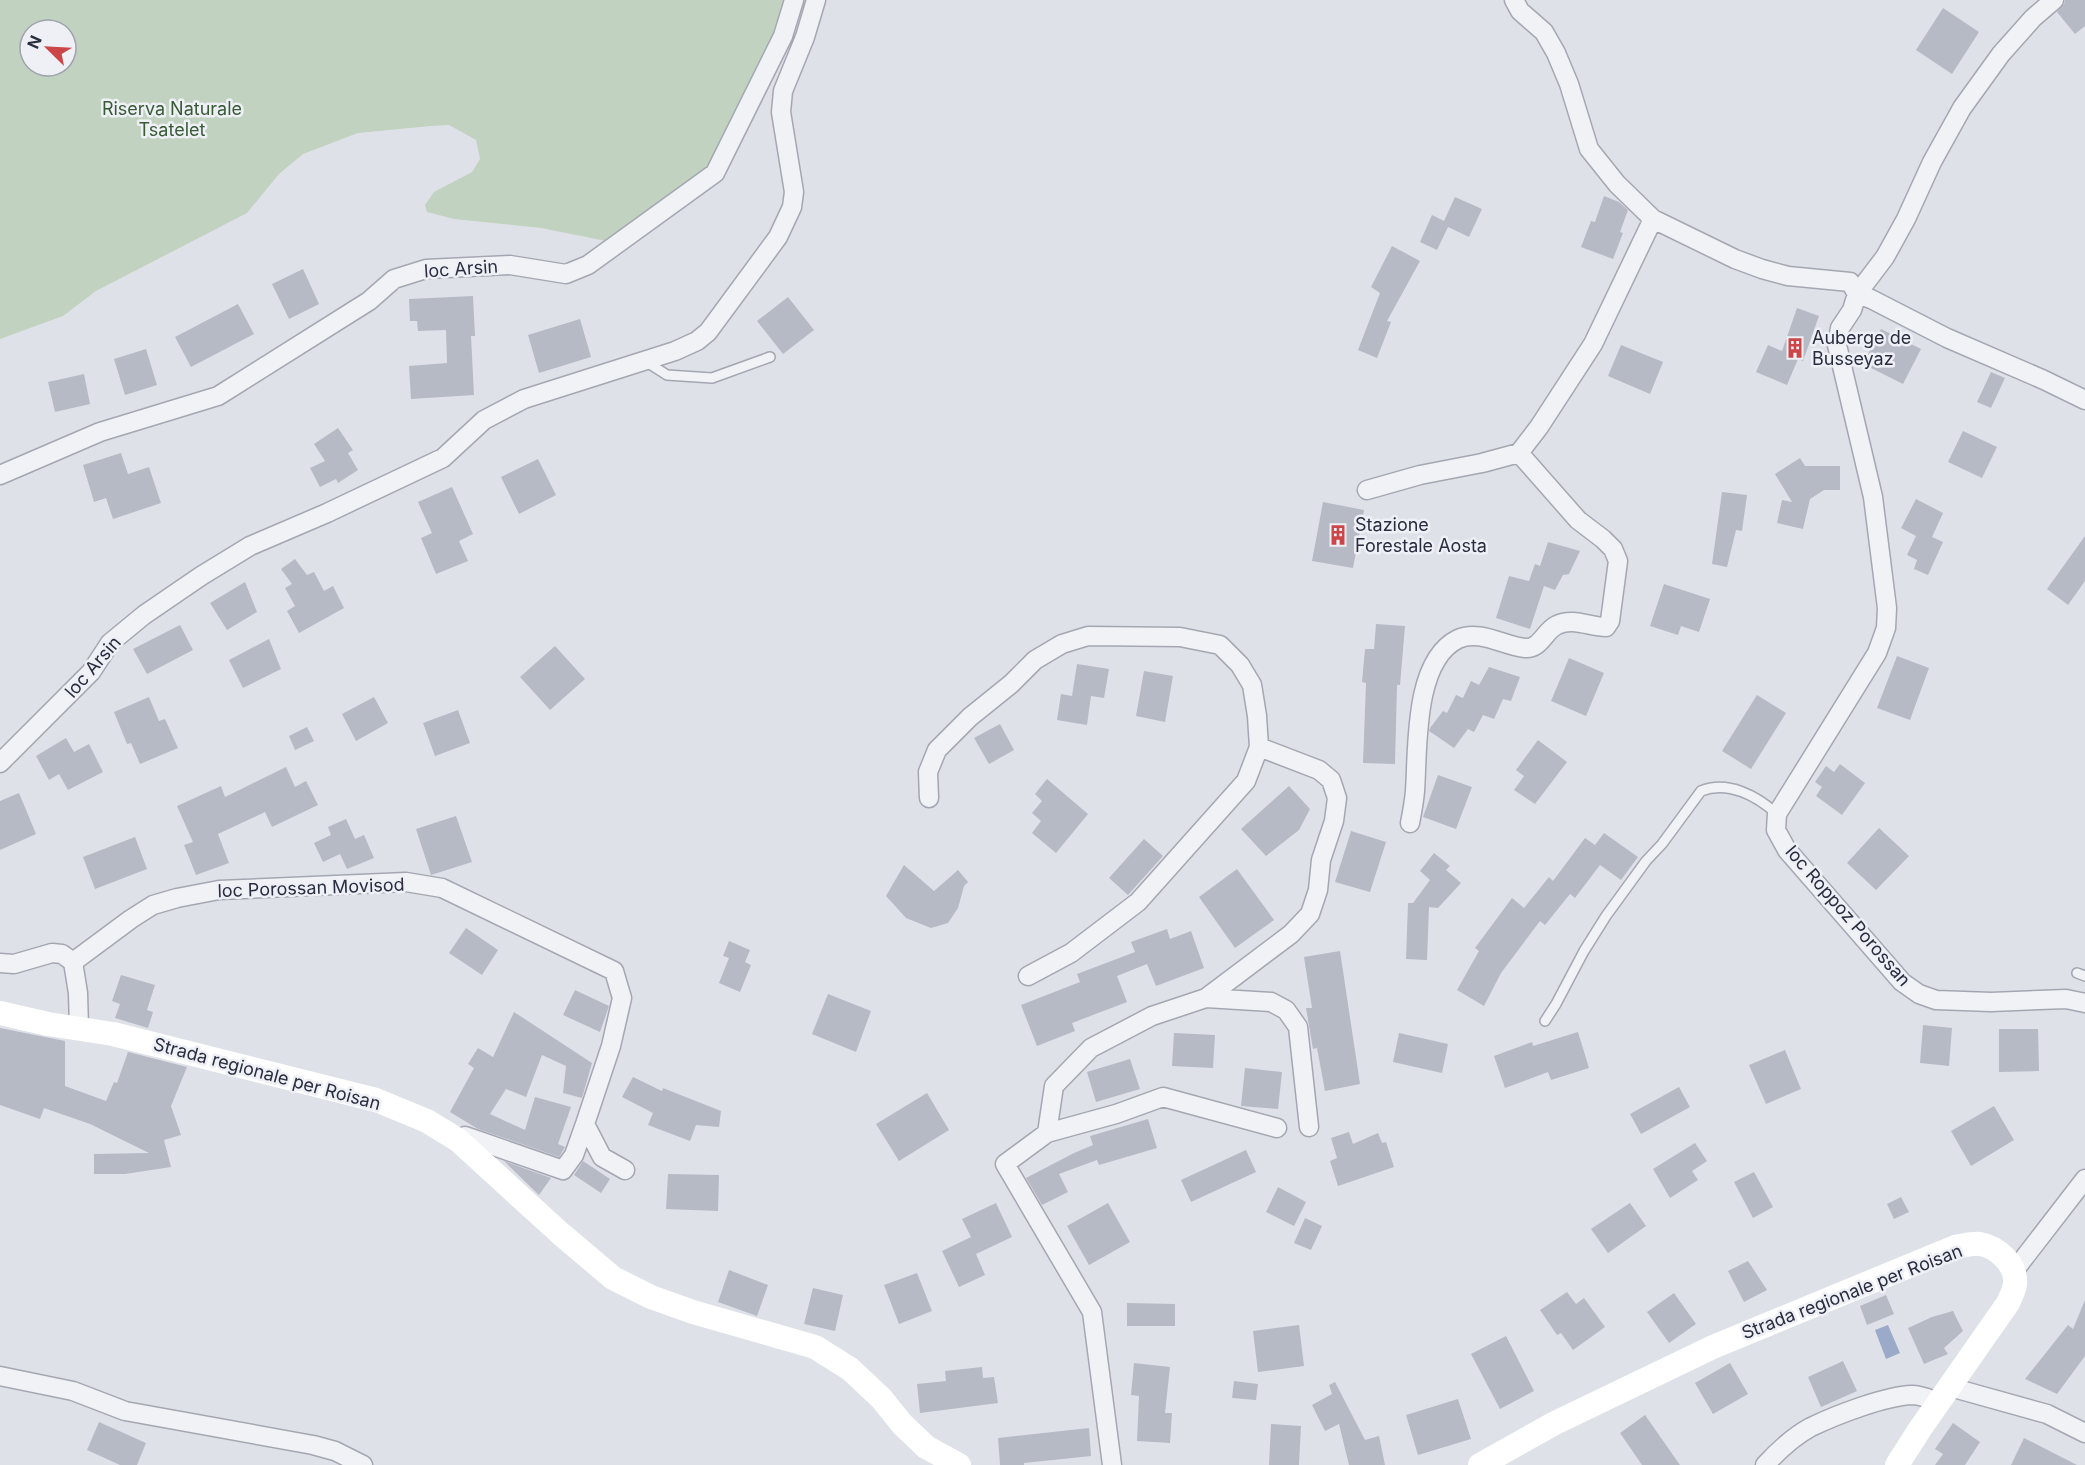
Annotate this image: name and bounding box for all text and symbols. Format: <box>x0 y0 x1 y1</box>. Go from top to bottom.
north arrow <box>18 18 78 78</box>
text: N <box>23 32 46 52</box>
park label: Riserva Naturale Tsatelet <box>102 98 242 140</box>
street label: loc Arsin <box>423 255 499 282</box>
place label: Auberge de Busseyaz <box>1812 327 1911 369</box>
building icon: Auberge de Busseyaz <box>1783 336 1807 360</box>
place label: Stazione Forestale Aosta <box>1355 514 1487 556</box>
building icon: Stazione Forestale Aosta <box>1326 523 1350 547</box>
street label: loc Arsin <box>60 632 125 702</box>
street label: loc Roppoz Porossan <box>1782 841 1915 990</box>
street label: loc Porossan Movisod <box>217 874 405 901</box>
street label: Strada regionale per Roisan <box>151 1033 383 1114</box>
street label: Strada regionale per Roisan <box>1739 1240 1965 1343</box>

